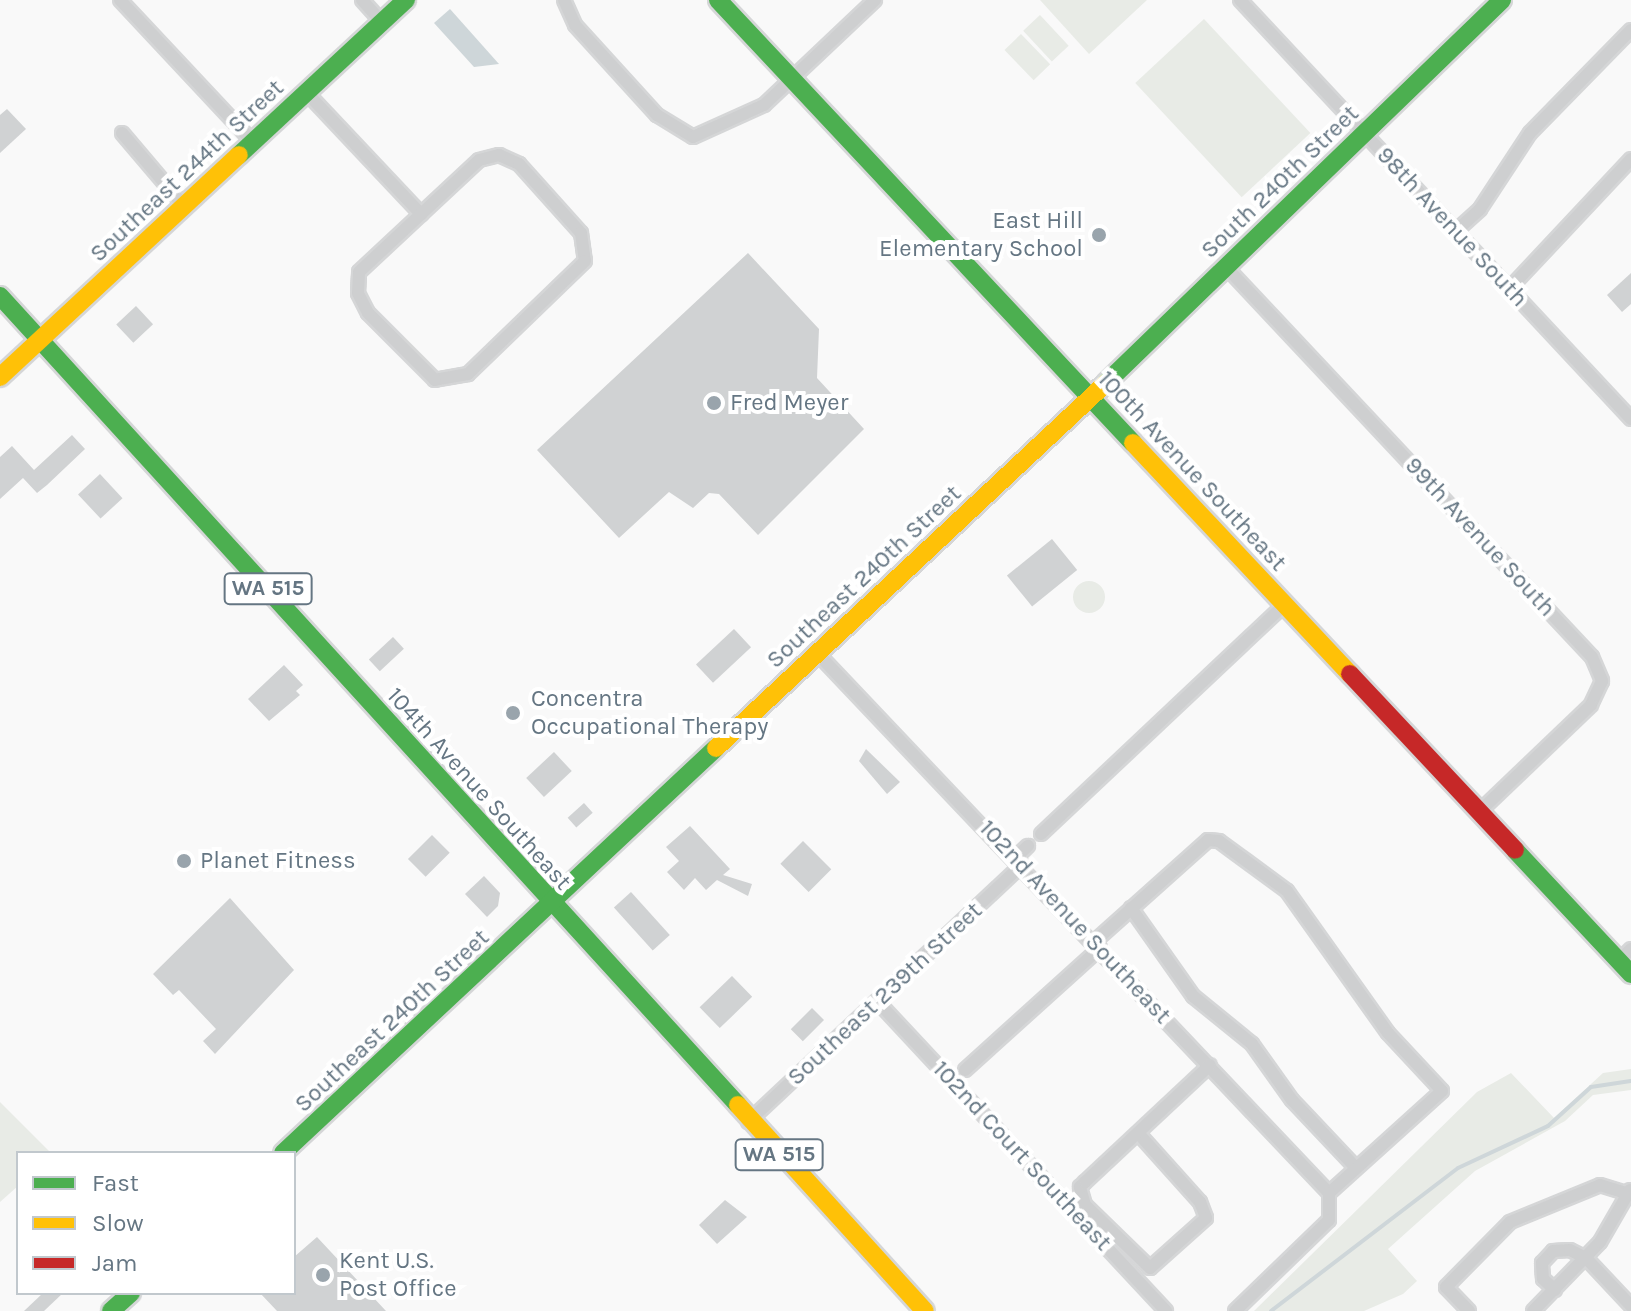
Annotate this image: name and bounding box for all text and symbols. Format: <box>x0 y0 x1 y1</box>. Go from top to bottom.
street label: Southeast 244th Street <box>84 74 290 268</box>
street label: South 240th Street <box>1195 99 1365 265</box>
street label: 98th Avenue South <box>1370 141 1534 313</box>
place label: East Hill Elementary School <box>879 207 1083 263</box>
marker: East Hill Elementary School <box>1090 226 1108 244</box>
street label: 100th Avenue Southeast <box>1092 365 1292 577</box>
place label: Fred Meyer <box>730 389 848 417</box>
marker: Fred Meyer <box>705 394 723 412</box>
street label: 99th Avenue South <box>1399 451 1561 623</box>
street label: Southeast 240th Street <box>761 479 967 675</box>
road number: WA 515 <box>222 571 314 607</box>
street label: 104th Avenue Southeast <box>381 682 577 896</box>
place label: Concentra Occupational Therapy <box>531 685 768 741</box>
marker: Concentra Occupational Therapy <box>502 702 524 724</box>
street label: 102nd Avenue Southeast <box>973 814 1177 1030</box>
place label: Planet Fitness <box>200 847 356 875</box>
marker: Planet Fitness <box>175 852 193 870</box>
street label: Southeast 239th Street <box>782 896 988 1092</box>
street label: Southeast 240th Street <box>289 923 495 1119</box>
street label: 102nd Court Southeast <box>927 1055 1117 1257</box>
road number: WA 515 <box>733 1137 825 1173</box>
legend <box>16 1151 296 1295</box>
text: Fast <box>92 1169 139 1197</box>
text: Slow <box>92 1209 144 1237</box>
place label: Kent U.S. Post Office <box>339 1247 457 1303</box>
text: Jam <box>92 1249 137 1277</box>
marker: Kent U.S. Post Office <box>314 1266 332 1284</box>

